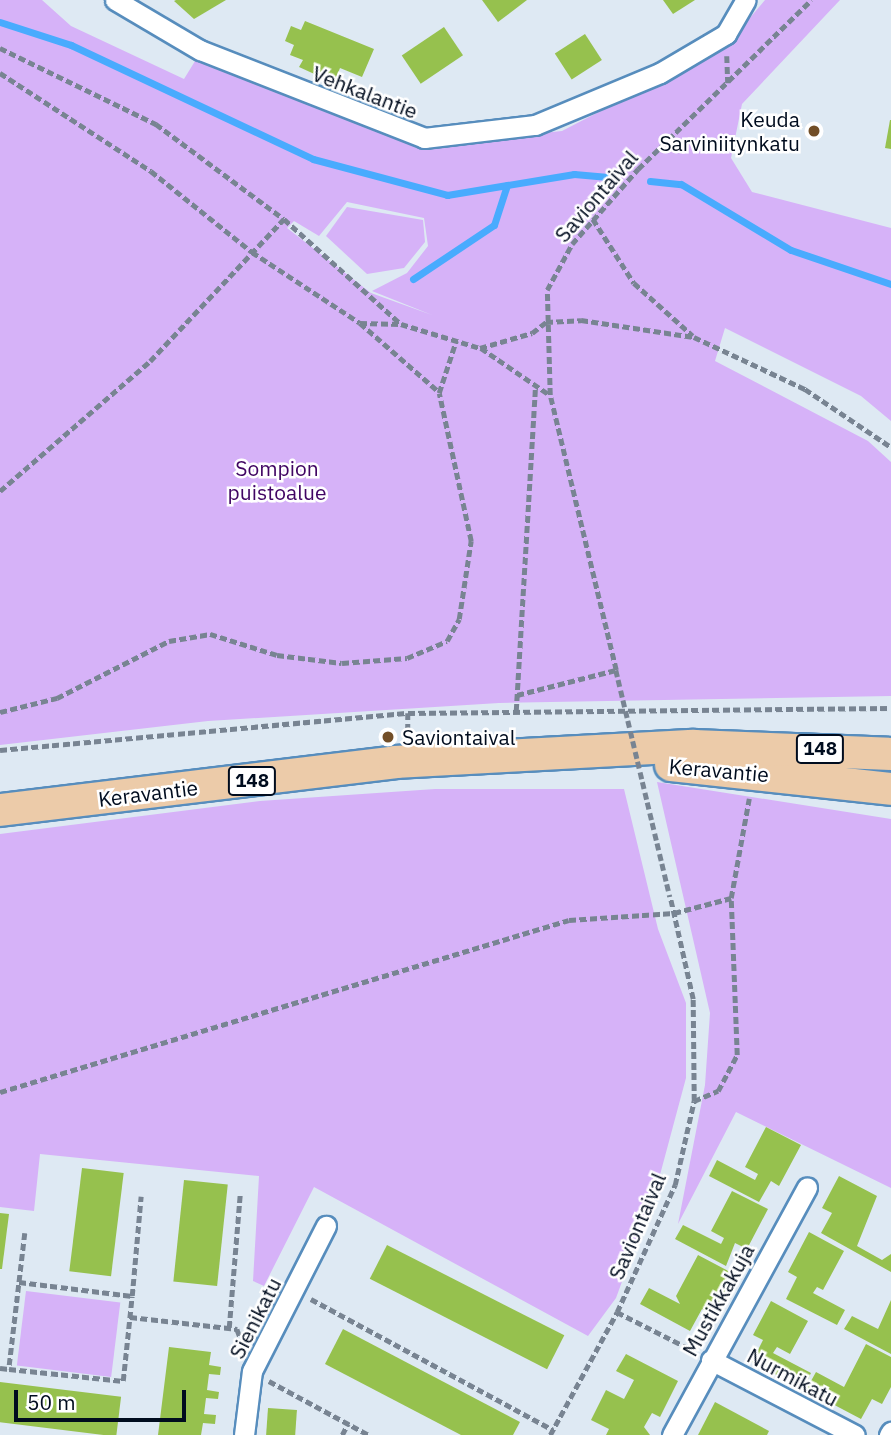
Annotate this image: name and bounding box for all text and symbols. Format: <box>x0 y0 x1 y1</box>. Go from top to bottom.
street label: Vehkalantie <box>309 60 421 124</box>
place label: Keuda Sarviniitynkatu <box>659 106 800 156</box>
marker: Keuda Sarviniitynkatu <box>806 123 822 139</box>
street label: Saviontaival <box>549 145 643 247</box>
park label: Sompion puistoalue <box>228 455 326 505</box>
place label: Saviontaival <box>402 724 515 750</box>
marker: Saviontaival <box>380 729 396 745</box>
road number: 148 <box>796 734 844 764</box>
street label: Keravantie <box>668 753 770 787</box>
road number: 148 <box>228 766 276 796</box>
street label: Keravantie <box>97 774 199 812</box>
street label: Saviontaival <box>603 1169 671 1283</box>
street label: Mustikkakuja <box>677 1240 759 1360</box>
street label: Sienikatu <box>224 1273 286 1363</box>
street label: Nurmikatu <box>743 1343 843 1411</box>
scale bar <box>18 1376 189 1420</box>
text: 50 m <box>27 1388 76 1416</box>

